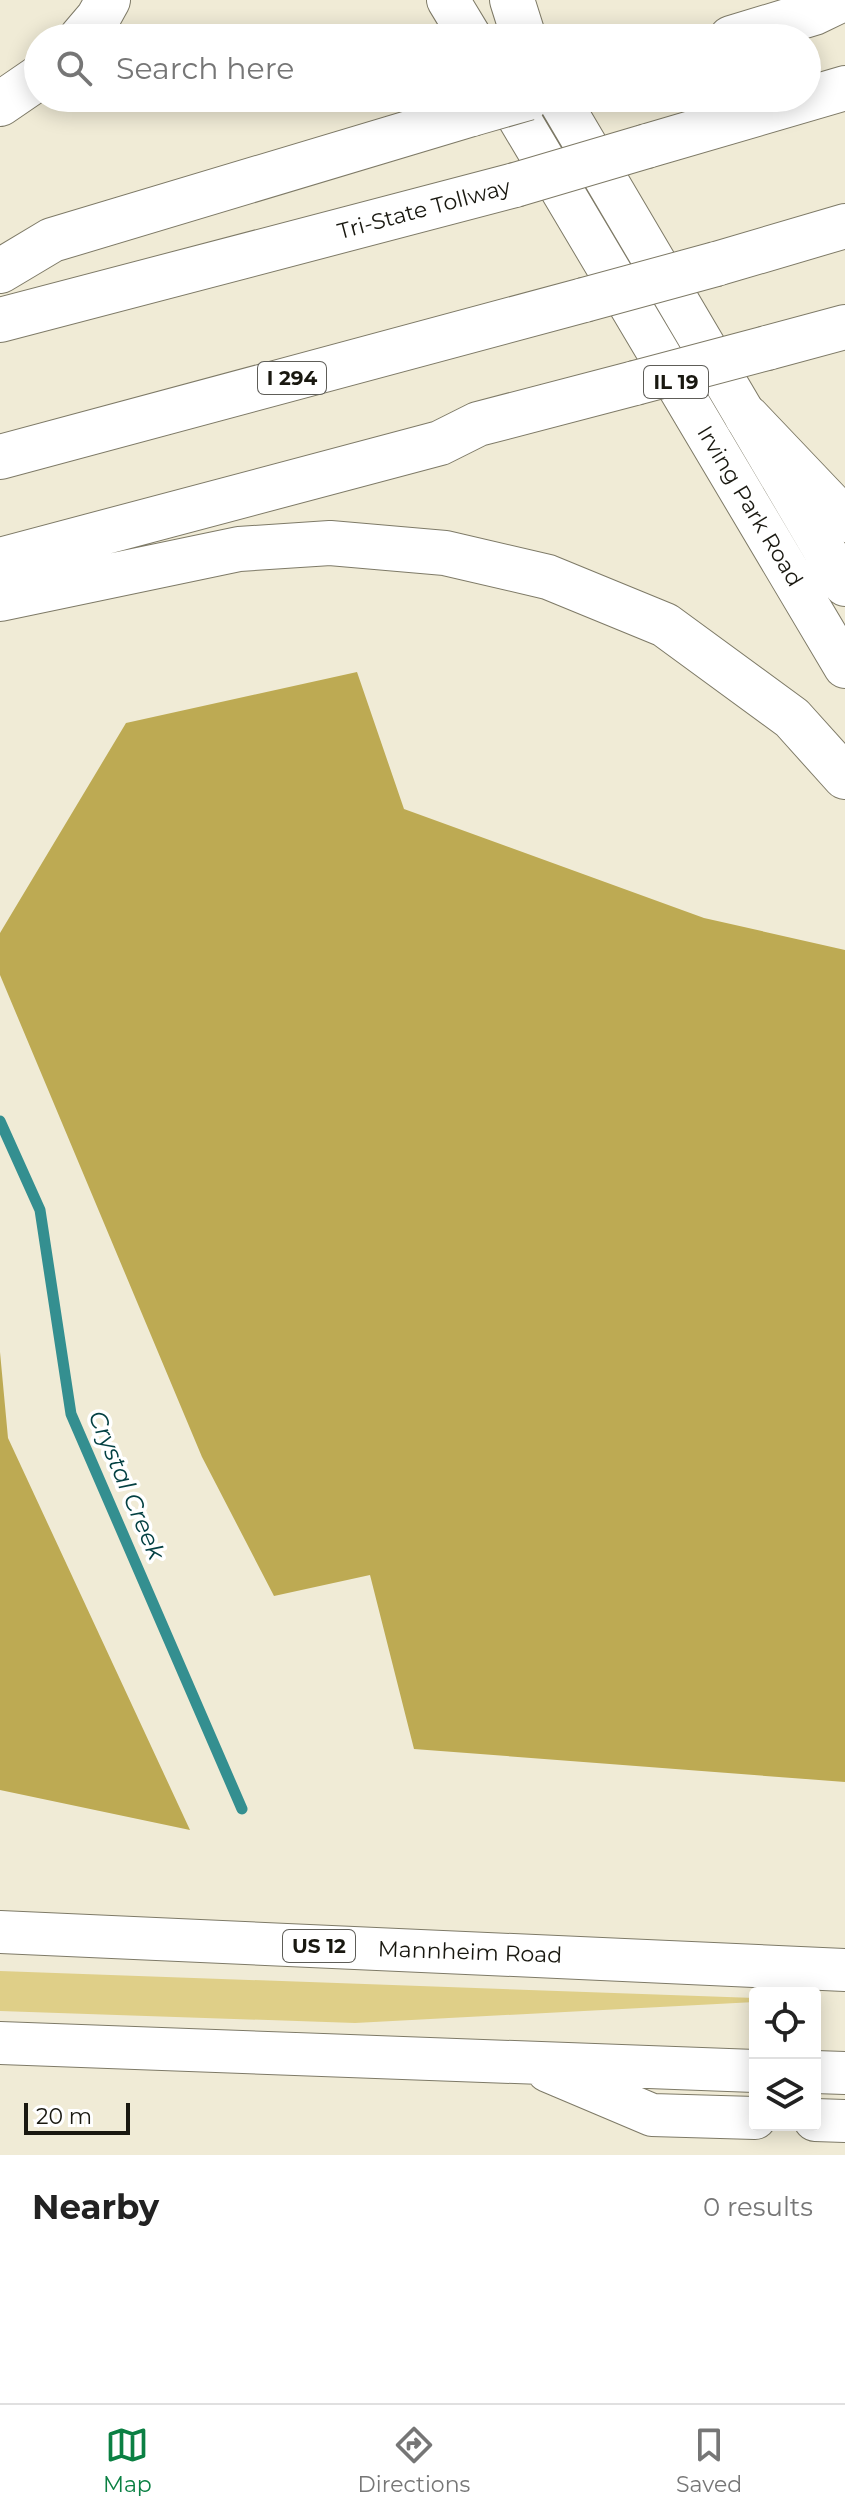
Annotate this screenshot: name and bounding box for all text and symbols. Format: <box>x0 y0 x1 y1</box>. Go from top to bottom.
search box <box>24 24 821 112</box>
icon: search <box>52 46 96 90</box>
text: Search here <box>116 50 294 87</box>
street label: Tri-State Tollway <box>335 173 513 245</box>
road number: I 294 <box>258 362 326 394</box>
road number: IL 19 <box>644 366 708 398</box>
street label: Irving Park Road <box>691 421 809 591</box>
water label: Crystal Creek <box>83 1406 172 1566</box>
road number: US 12 <box>283 1930 355 1962</box>
street label: Mannheim Road <box>377 1935 563 1969</box>
map controls <box>749 1987 821 2131</box>
button: locate <box>749 1987 821 2059</box>
button: layers <box>749 2059 821 2131</box>
scale bar <box>24 2099 130 2135</box>
text: 20 m <box>36 2103 92 2130</box>
text: Nearby <box>32 2186 159 2228</box>
text: 0 results <box>703 2191 813 2223</box>
tab: Map <box>103 2423 152 2498</box>
tab: Directions <box>358 2423 470 2498</box>
tab: Saved <box>676 2423 742 2498</box>

